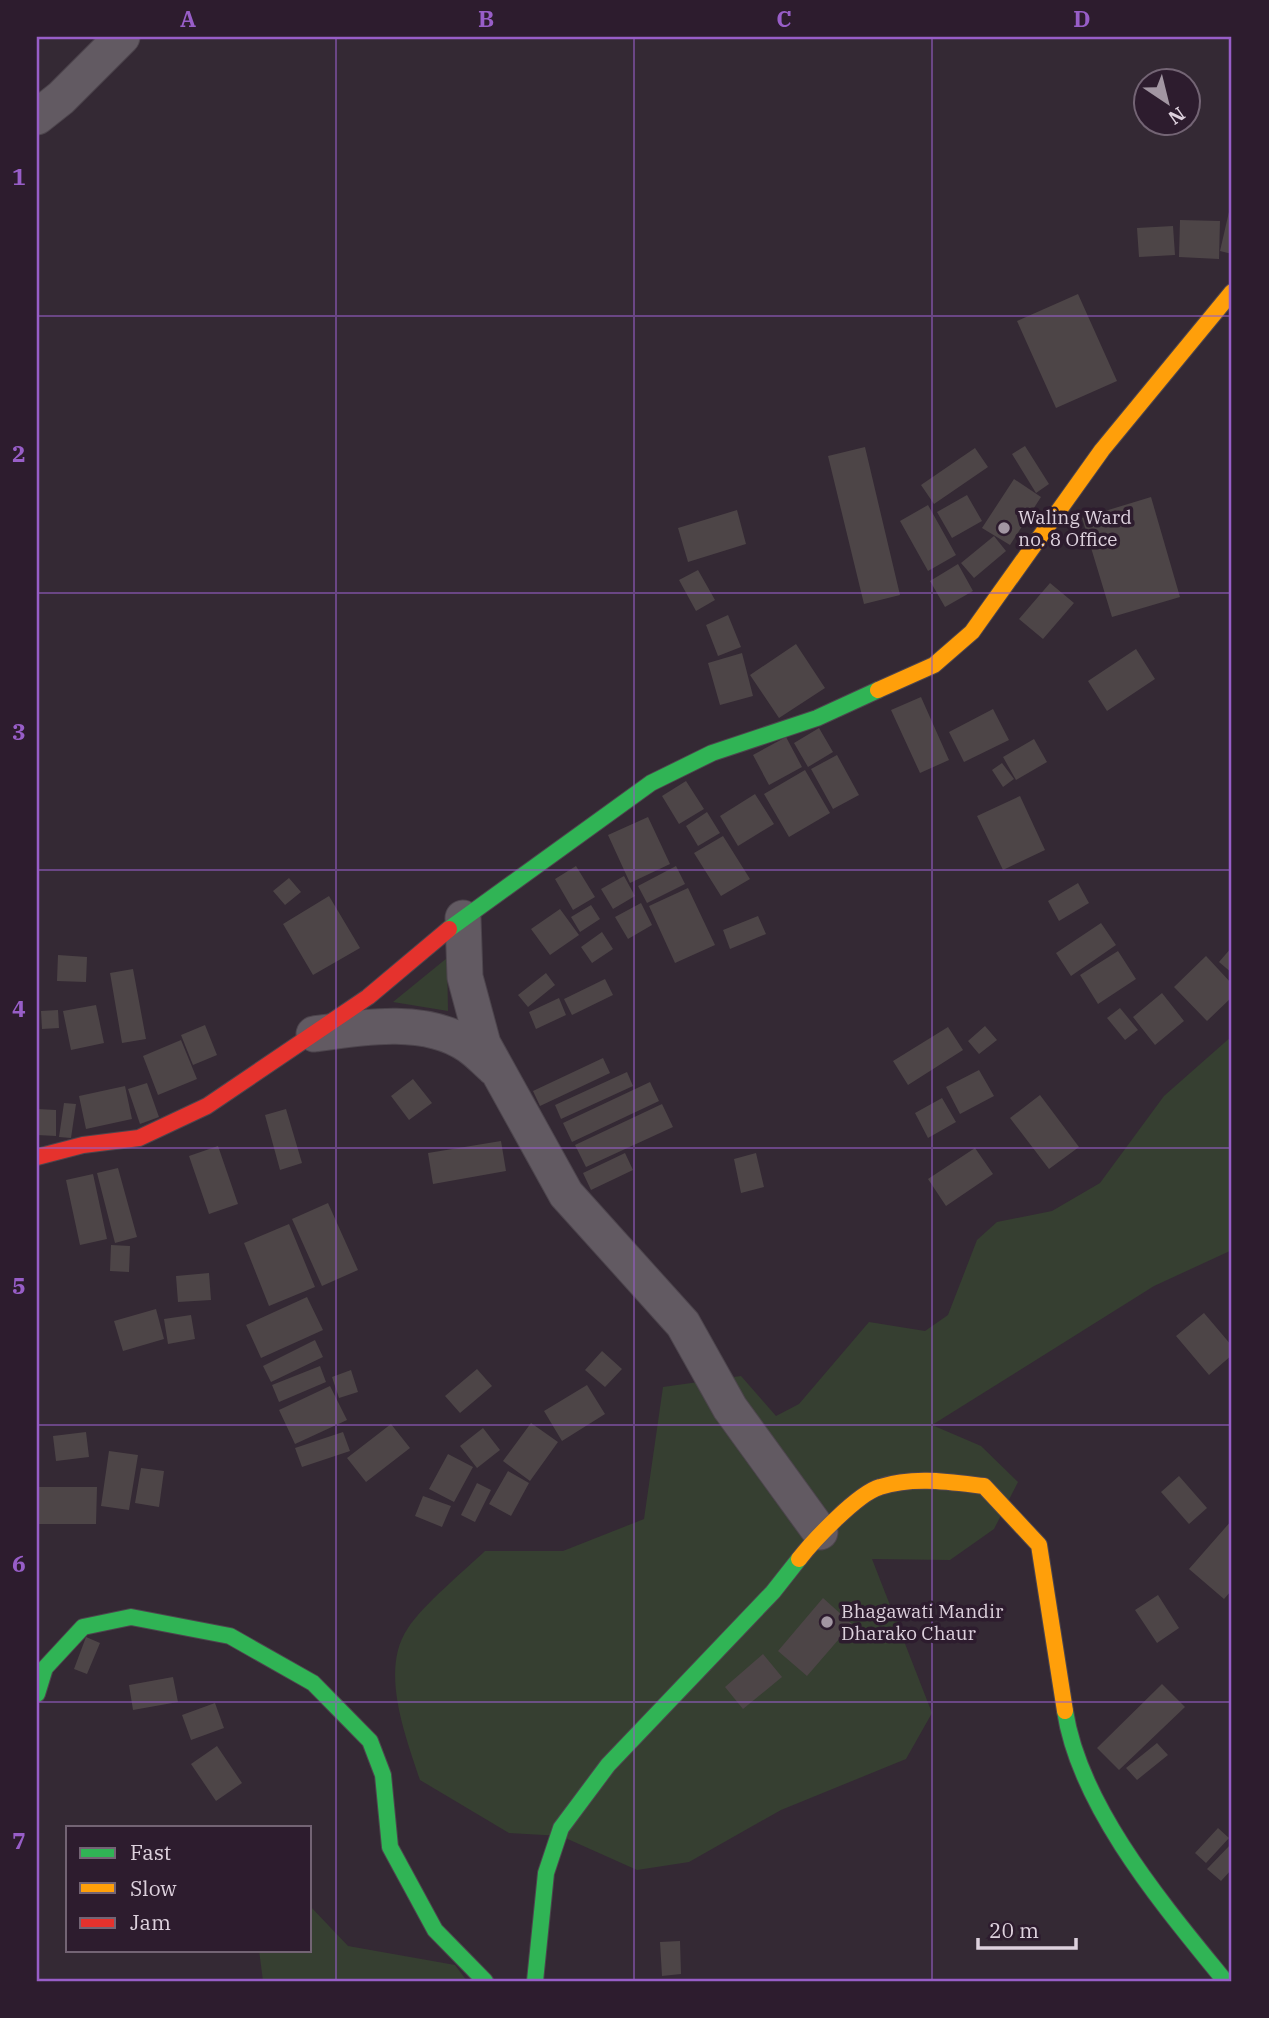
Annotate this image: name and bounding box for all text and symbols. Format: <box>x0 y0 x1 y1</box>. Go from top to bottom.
text: A <box>180 3 196 33</box>
text: B <box>478 3 494 33</box>
text: C <box>776 3 792 33</box>
text: D <box>1073 3 1091 33</box>
north arrow <box>1132 66 1202 136</box>
text: N <box>1164 102 1190 130</box>
text: 1 <box>12 161 26 191</box>
text: 2 <box>12 438 26 468</box>
place label: Waling Ward no. 8 Office <box>1018 505 1132 551</box>
marker: Waling Ward no. 8 Office <box>996 520 1012 536</box>
text: 3 <box>12 716 26 746</box>
text: 4 <box>12 993 26 1023</box>
text: 5 <box>12 1270 26 1300</box>
text: 6 <box>12 1548 26 1578</box>
place label: Bhagawati Mandir Dharako Chaur <box>841 1599 1004 1645</box>
marker: Bhagawati Mandir Dharako Chaur <box>819 1614 835 1630</box>
text: 7 <box>12 1825 26 1855</box>
legend <box>66 1826 312 1952</box>
text: Fast <box>130 1838 171 1866</box>
text: Slow <box>130 1874 177 1902</box>
scale bar <box>978 1906 1076 1950</box>
text: Jam <box>130 1908 171 1936</box>
text: 20 m <box>989 1916 1039 1944</box>

